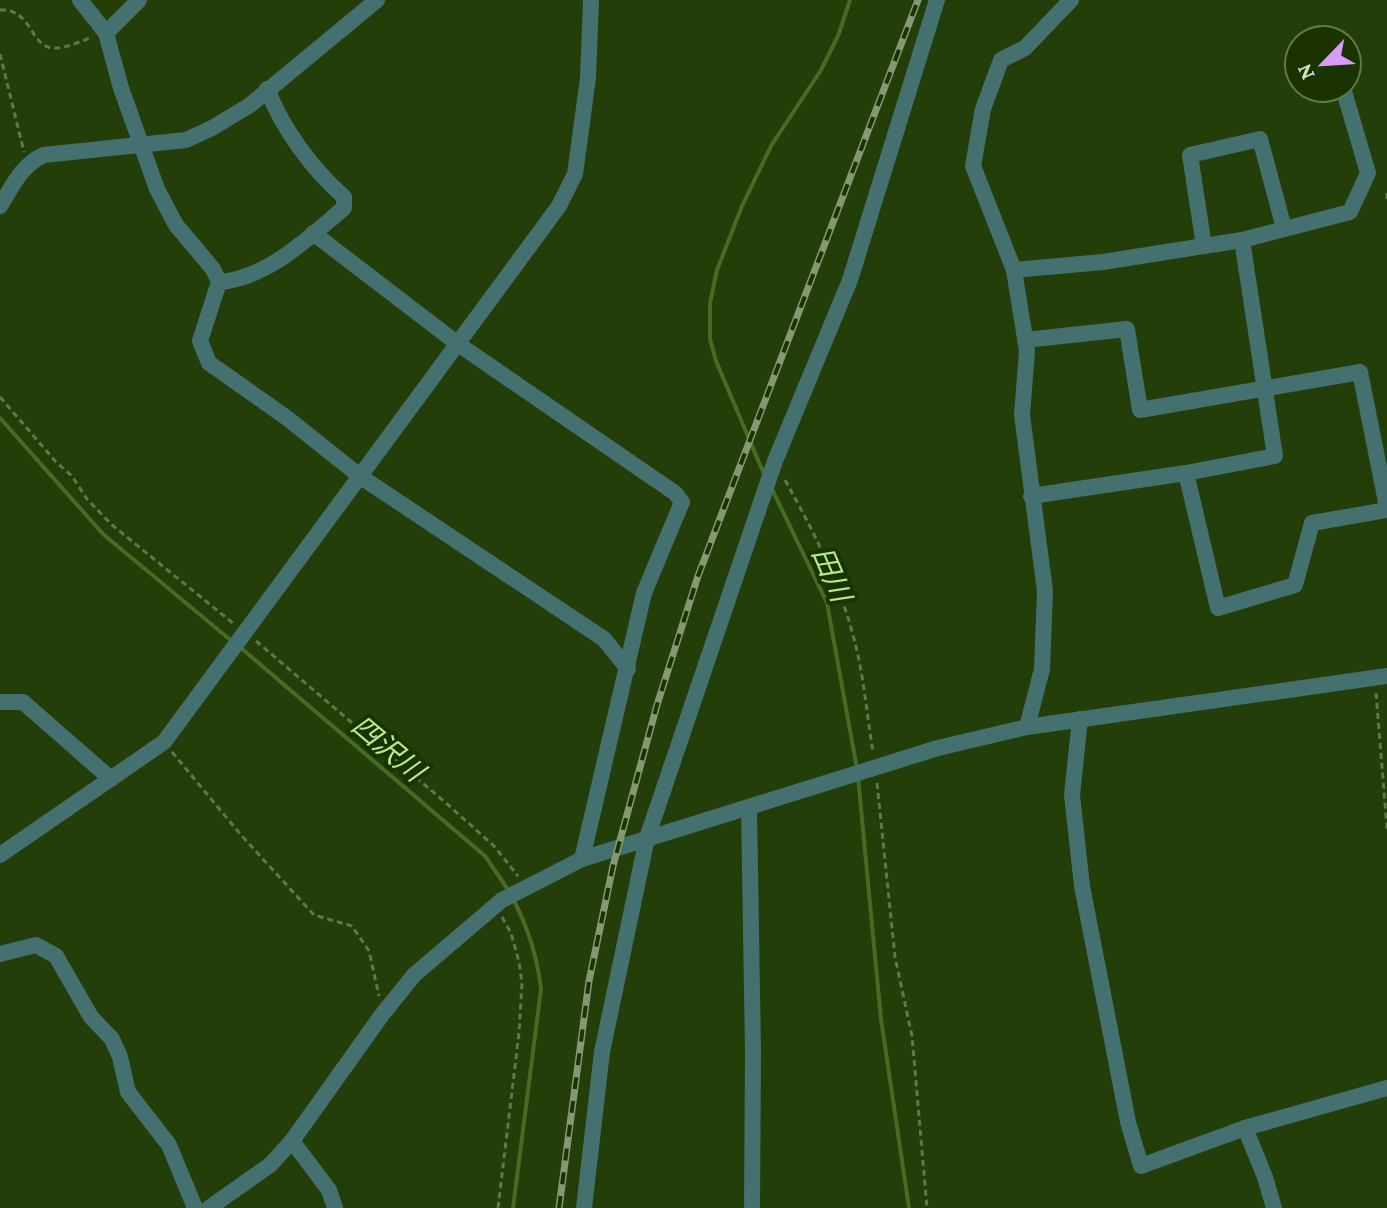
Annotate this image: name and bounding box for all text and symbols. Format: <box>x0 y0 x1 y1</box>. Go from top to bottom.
north arrow <box>1283 24 1363 104</box>
text: N <box>1291 60 1320 84</box>
water label: 田川 <box>806 542 858 609</box>
water label: 四沢川 <box>346 710 432 789</box>

